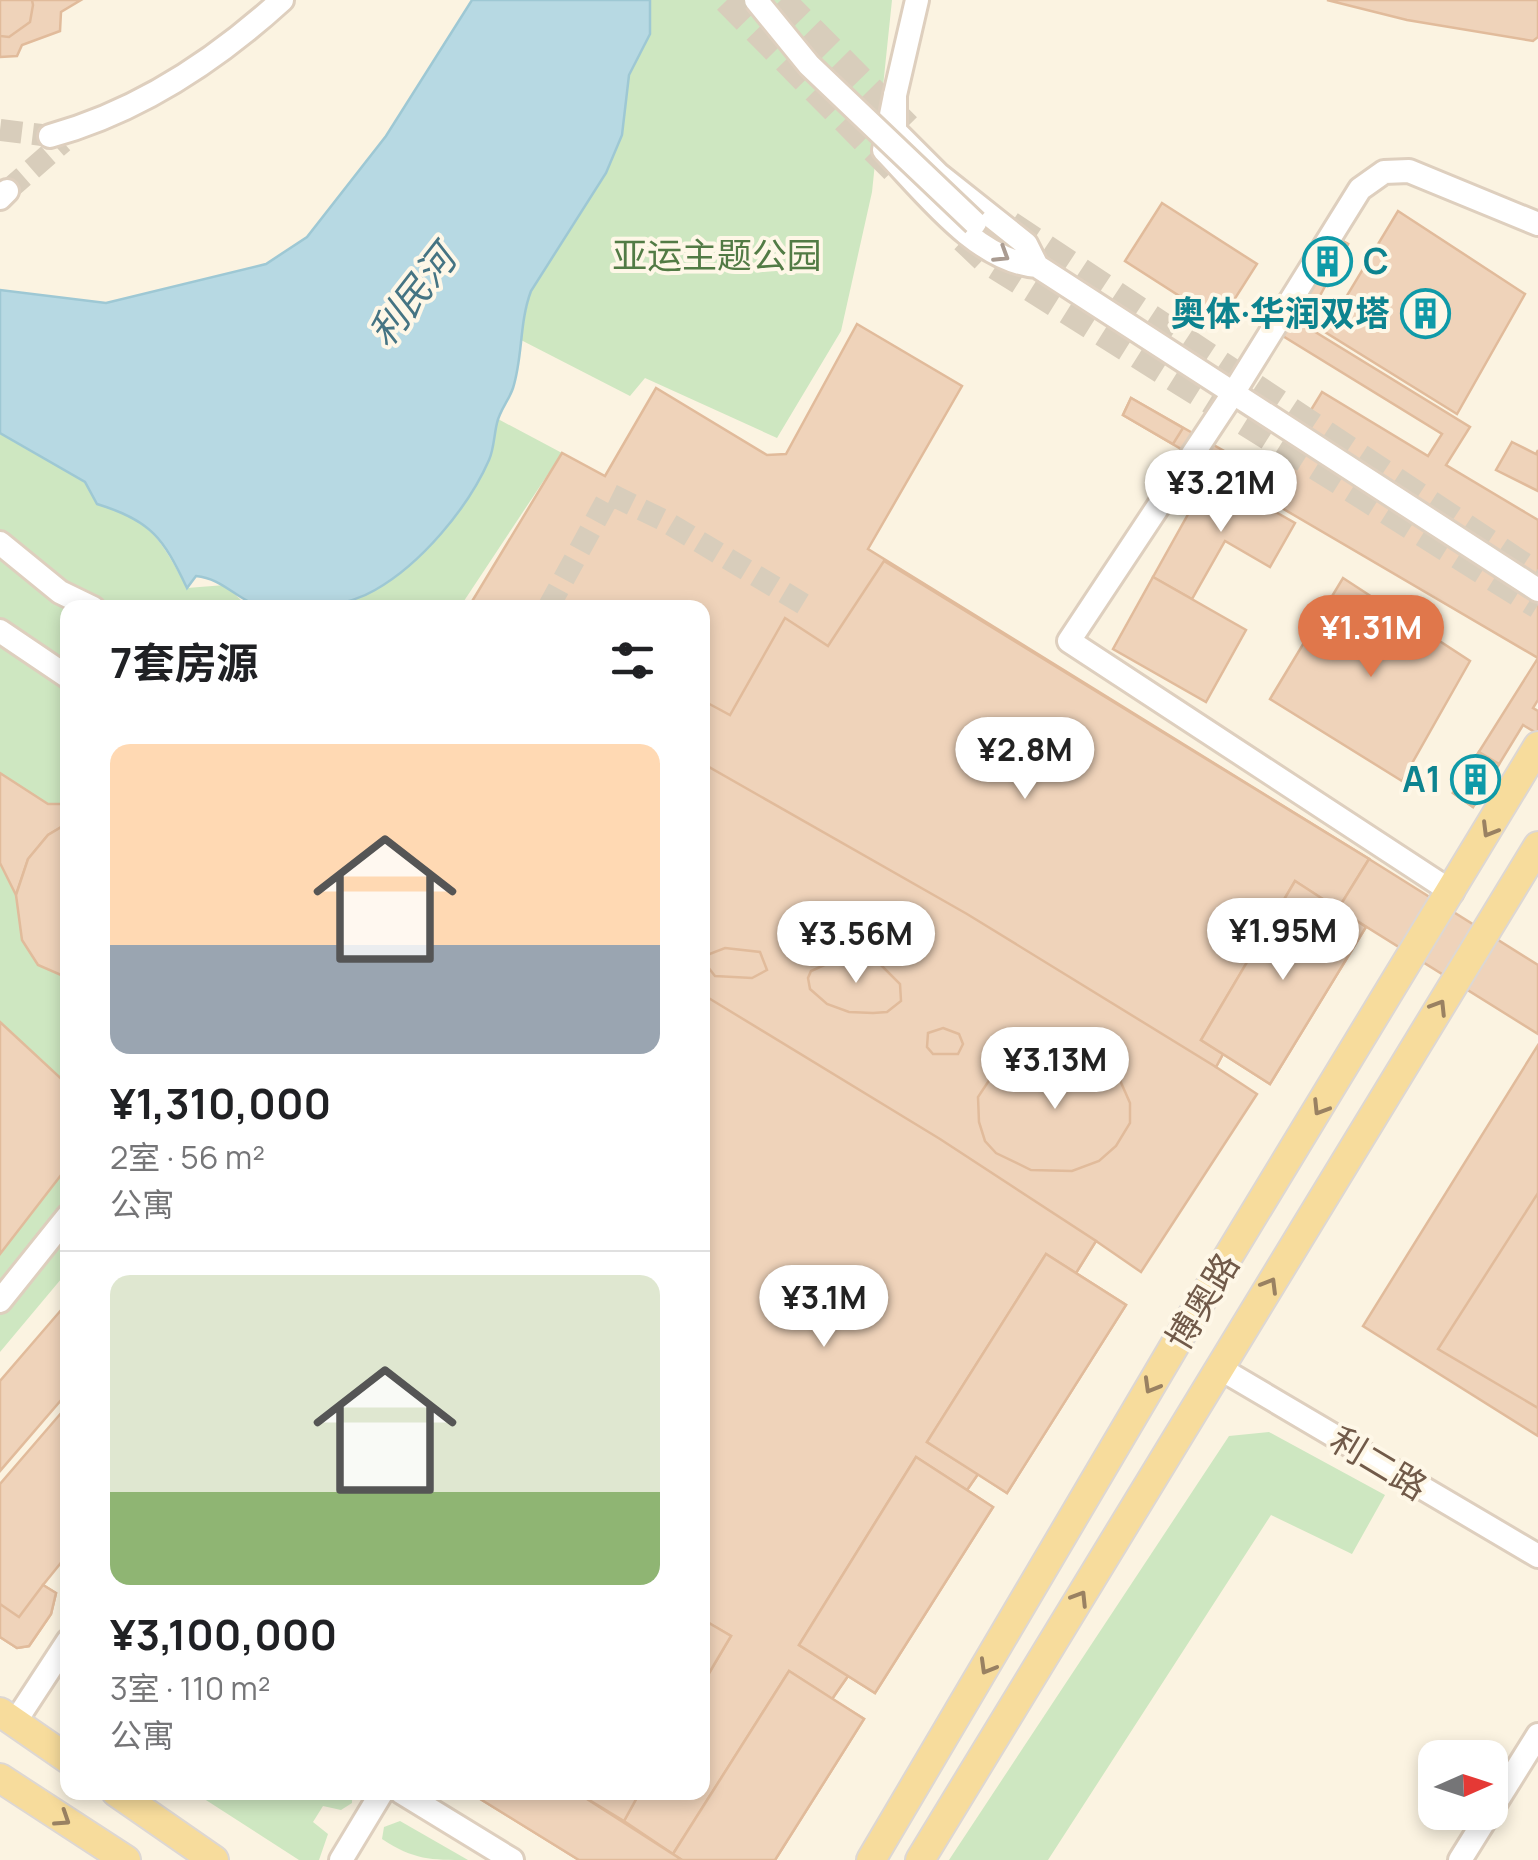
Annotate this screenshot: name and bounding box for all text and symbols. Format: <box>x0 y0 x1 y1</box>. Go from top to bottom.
water label: 利民河 <box>355 229 471 356</box>
park label: 亚运主题公园 <box>612 231 822 279</box>
building icon: C <box>1302 235 1354 287</box>
place label: C <box>1363 237 1389 285</box>
one-way arrow <box>991 243 1009 262</box>
building icon: 奥体·华润双塔 <box>1399 287 1451 339</box>
place label: 奥体·华润双塔 <box>1171 289 1390 337</box>
pin: ¥3.21M <box>1140 450 1302 535</box>
text: ¥3.21M <box>1167 460 1275 504</box>
pin: ¥1.31M <box>1290 595 1452 680</box>
text: ¥1.31M <box>1320 605 1422 649</box>
text: 7套房源 <box>110 633 258 691</box>
icon: filters <box>605 633 660 688</box>
pin: ¥2.8M <box>955 717 1095 802</box>
text: ¥2.8M <box>977 727 1073 771</box>
building icon: A1 <box>1450 753 1502 805</box>
place label: A1 <box>1402 755 1441 803</box>
icon: home <box>295 809 475 989</box>
one-way arrow <box>1481 819 1501 837</box>
pin: ¥1.95M <box>1202 898 1364 983</box>
pin: ¥3.56M <box>775 901 937 986</box>
text: ¥1.95M <box>1229 908 1337 952</box>
text: ¥3.56M <box>799 911 913 955</box>
one-way arrow <box>1427 1000 1446 1018</box>
pin: ¥3.13M <box>974 1027 1136 1112</box>
text: ¥3.13M <box>1003 1037 1107 1081</box>
text: ¥1,310,000 <box>110 1074 331 1132</box>
one-way arrow <box>1313 1097 1332 1115</box>
text: 2室 · 56 m² <box>110 1135 265 1179</box>
text: 公寓 <box>110 1182 174 1226</box>
street label: 博奥路 <box>1154 1244 1250 1358</box>
pin: ¥3.1M <box>754 1265 894 1350</box>
text: ¥3.1M <box>781 1275 867 1319</box>
one-way arrow <box>1258 1278 1277 1296</box>
icon: home <box>295 1340 475 1520</box>
one-way arrow <box>1144 1375 1163 1393</box>
street label: 利二路 <box>1322 1415 1436 1511</box>
one-way arrow <box>1068 1590 1087 1608</box>
text: ¥3,100,000 <box>110 1605 337 1663</box>
one-way arrow <box>980 1656 1000 1674</box>
text: 3室 · 110 m² <box>110 1666 271 1710</box>
text: 公寓 <box>110 1713 174 1757</box>
north arrow <box>1418 1740 1508 1830</box>
map controls <box>1418 1740 1508 1830</box>
one-way arrow <box>52 1807 70 1826</box>

